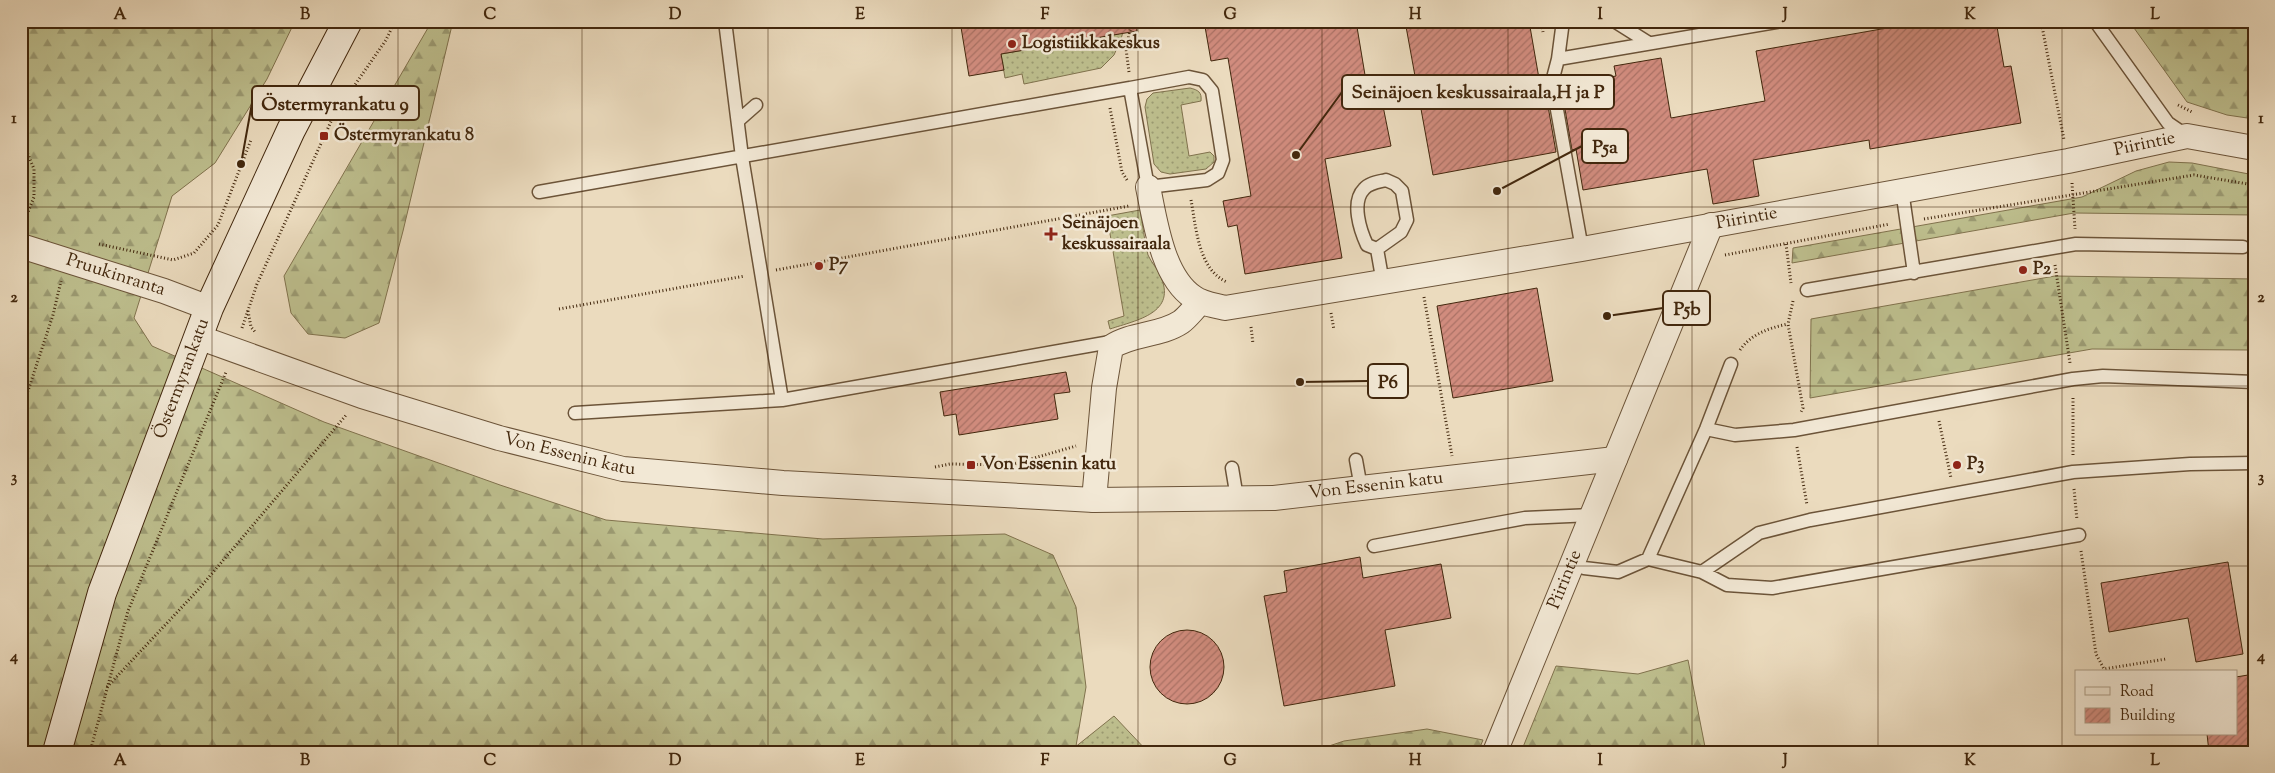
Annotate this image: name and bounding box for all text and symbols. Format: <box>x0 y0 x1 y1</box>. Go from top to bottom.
text: A <box>114 4 127 27</box>
text: B <box>300 4 310 27</box>
text: C <box>484 4 497 27</box>
text: D <box>669 4 682 27</box>
text: E <box>855 4 865 27</box>
text: F <box>1041 4 1050 27</box>
text: G <box>1223 4 1237 27</box>
text: H <box>1409 4 1422 27</box>
text: I <box>1597 4 1603 27</box>
text: J <box>1781 4 1788 27</box>
text: K <box>1964 4 1976 27</box>
text: L <box>2150 4 2160 27</box>
place label: Logistiikkakeskus <box>1022 31 1160 57</box>
marker: Logistiikkakeskus <box>1006 38 1018 50</box>
callout: Seinäjoen keskussairaala,H ja P <box>1342 75 1614 109</box>
text: Seinäjoen keskussairaala,H ja P <box>1352 80 1605 107</box>
callout: Östermyrankatu 9 <box>252 86 419 120</box>
text: Östermyrankatu 9 <box>261 92 409 119</box>
text: 1 <box>11 108 17 131</box>
text: 1 <box>2258 108 2264 131</box>
place label: Östermyrankatu 8 <box>334 122 474 149</box>
street label: Piirintie <box>2112 126 2178 164</box>
callout: P5a <box>1582 129 1628 163</box>
marker: Östermyrankatu 8 <box>318 130 330 142</box>
text: P5a <box>1592 135 1618 162</box>
street label: Piirintie <box>1714 201 1780 237</box>
place label: Seinäjoen keskussairaala <box>1061 211 1172 258</box>
marker: Seinäjoen keskussairaala <box>1044 227 1058 241</box>
street label: Pruukinranta <box>62 248 168 304</box>
place label: P7 <box>829 253 849 279</box>
place label: P2 <box>2033 257 2052 283</box>
marker: P7 <box>813 260 825 272</box>
marker: P2 <box>2017 264 2029 276</box>
text: 2 <box>10 287 18 310</box>
text: 2 <box>2257 287 2265 310</box>
callout: P5b <box>1663 291 1710 325</box>
text: P5b <box>1673 297 1701 324</box>
street label: Östermyrankatu <box>148 315 217 443</box>
callout: P6 <box>1368 364 1408 398</box>
text: P6 <box>1378 370 1398 397</box>
street label: Von Essenin katu <box>500 427 636 483</box>
place label: Von Essenin katu <box>981 452 1117 478</box>
place label: P3 <box>1967 452 1984 478</box>
marker: Von Essenin katu <box>965 459 977 471</box>
marker: P3 <box>1951 459 1963 471</box>
street label: Von Essenin katu <box>1307 466 1445 507</box>
text: 3 <box>11 467 18 490</box>
text: 3 <box>2258 467 2265 490</box>
street label: Piirintie <box>1542 546 1589 614</box>
text: 4 <box>9 646 18 669</box>
text: 4 <box>2256 646 2265 669</box>
legend <box>2075 670 2238 736</box>
text: Road <box>2120 682 2154 703</box>
text: Building <box>2120 706 2175 727</box>
text: A <box>114 750 127 773</box>
text: B <box>300 750 310 773</box>
text: C <box>484 750 497 773</box>
text: D <box>669 750 682 773</box>
text: E <box>855 750 865 773</box>
text: F <box>1041 750 1050 773</box>
text: G <box>1223 750 1237 773</box>
text: H <box>1409 750 1422 773</box>
text: I <box>1597 750 1603 773</box>
text: J <box>1781 750 1788 773</box>
text: K <box>1964 750 1976 773</box>
text: L <box>2150 750 2160 773</box>

